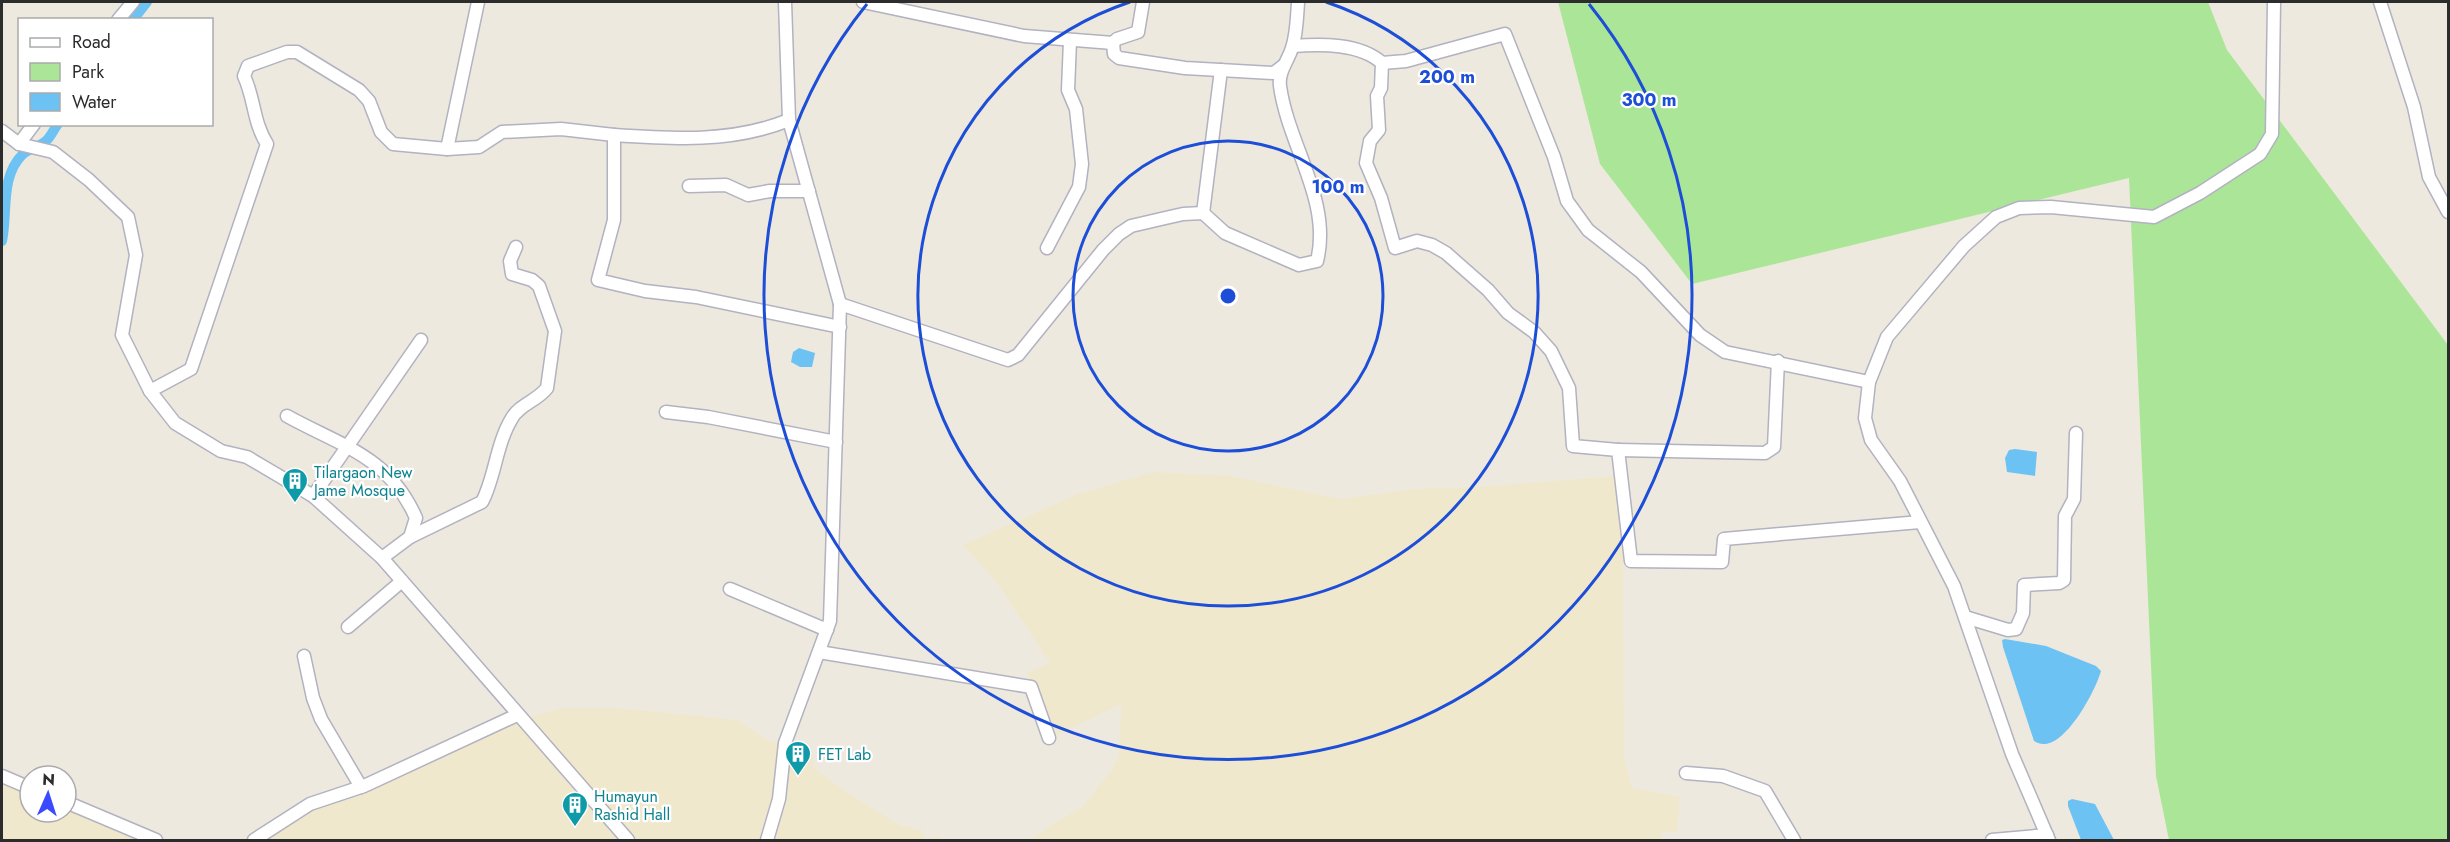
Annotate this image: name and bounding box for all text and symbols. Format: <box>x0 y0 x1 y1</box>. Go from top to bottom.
legend <box>18 18 213 126</box>
text: Road <box>72 29 111 55</box>
text: Park <box>72 59 104 85</box>
text: 200 m <box>1419 64 1475 90</box>
text: 300 m <box>1621 87 1677 113</box>
text: Water <box>72 89 117 115</box>
text: 100 m <box>1311 174 1365 200</box>
centre of rings <box>1218 286 1238 306</box>
place label: Tilargaon New Jame Mosque <box>312 461 412 502</box>
building icon: Tilargaon New Jame Mosque <box>280 466 310 504</box>
building icon: FET Lab <box>783 739 813 777</box>
place label: FET Lab <box>818 743 871 766</box>
north arrow <box>18 764 78 824</box>
text: N <box>42 768 56 791</box>
place label: Humayun Rashid Hall <box>594 785 670 826</box>
building icon: Humayun Rashid Hall <box>560 790 590 828</box>

